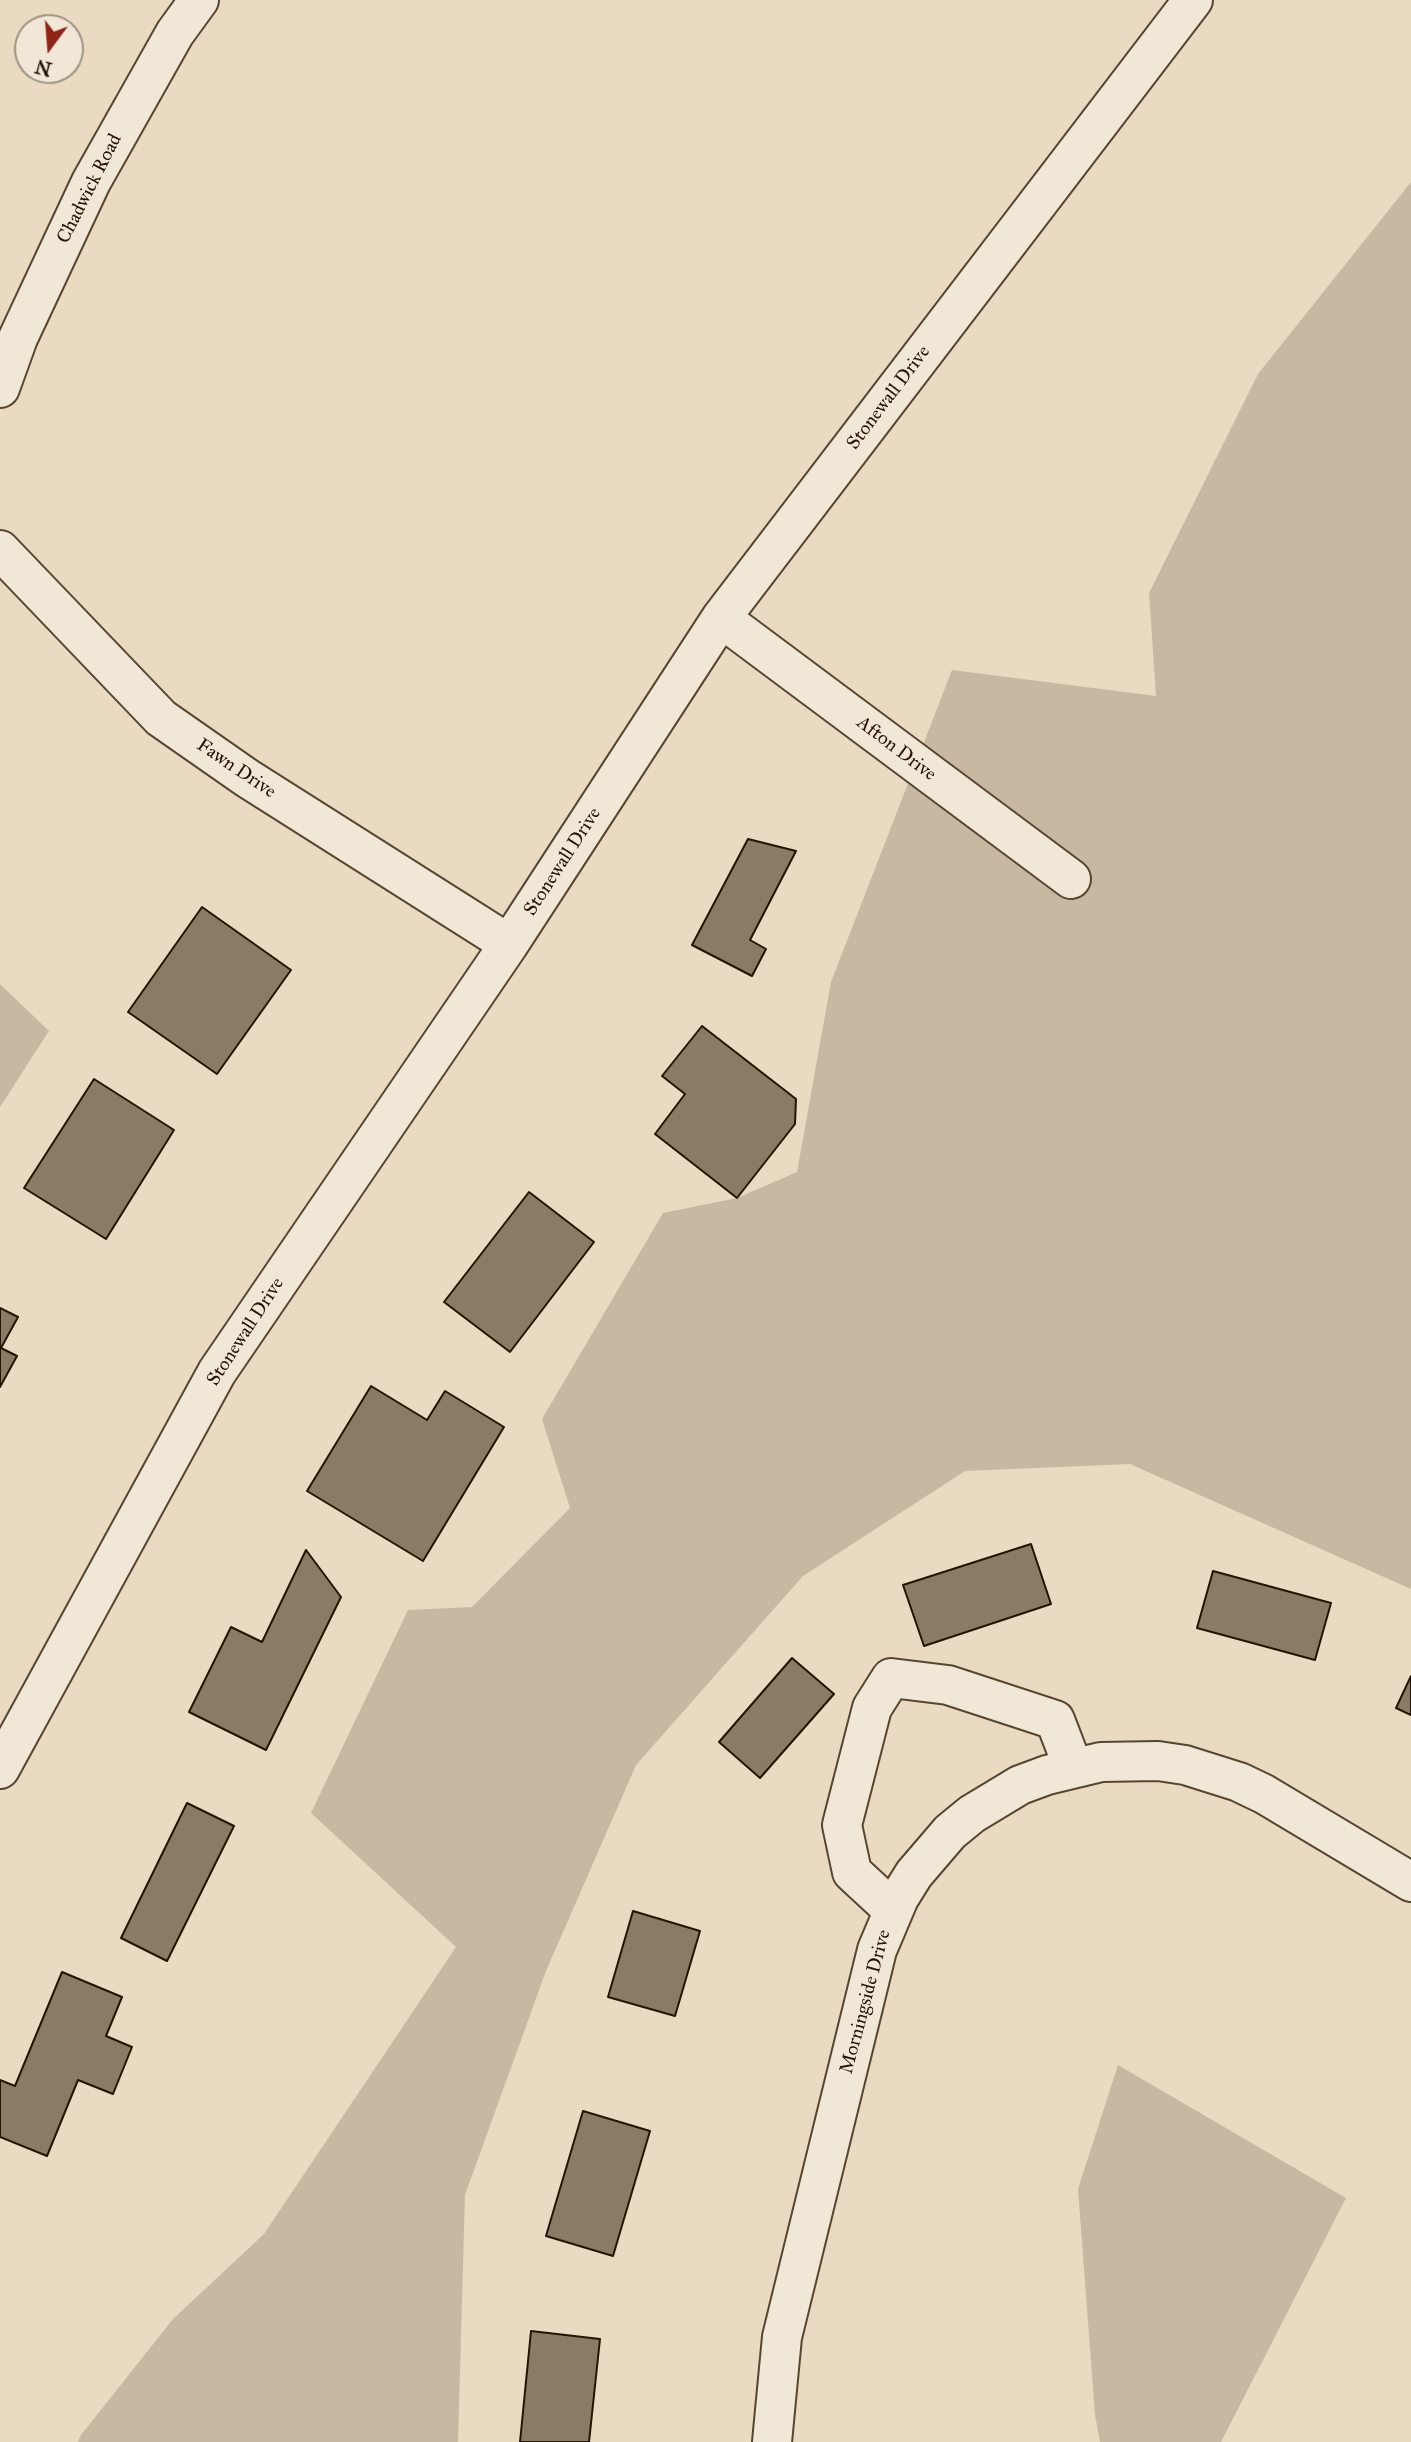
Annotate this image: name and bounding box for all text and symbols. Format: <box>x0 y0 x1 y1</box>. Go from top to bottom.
north arrow <box>14 14 84 84</box>
text: N <box>33 54 55 81</box>
street label: Chadwick Road <box>53 130 127 248</box>
street label: Stonewall Drive <box>842 342 936 454</box>
street label: Afton Drive <box>852 712 940 786</box>
street label: Fawn Drive <box>192 734 280 804</box>
street label: Stonewall Drive <box>520 804 606 920</box>
street label: Stonewall Drive <box>203 1274 289 1390</box>
street label: Morningside Drive <box>836 1927 896 2077</box>

